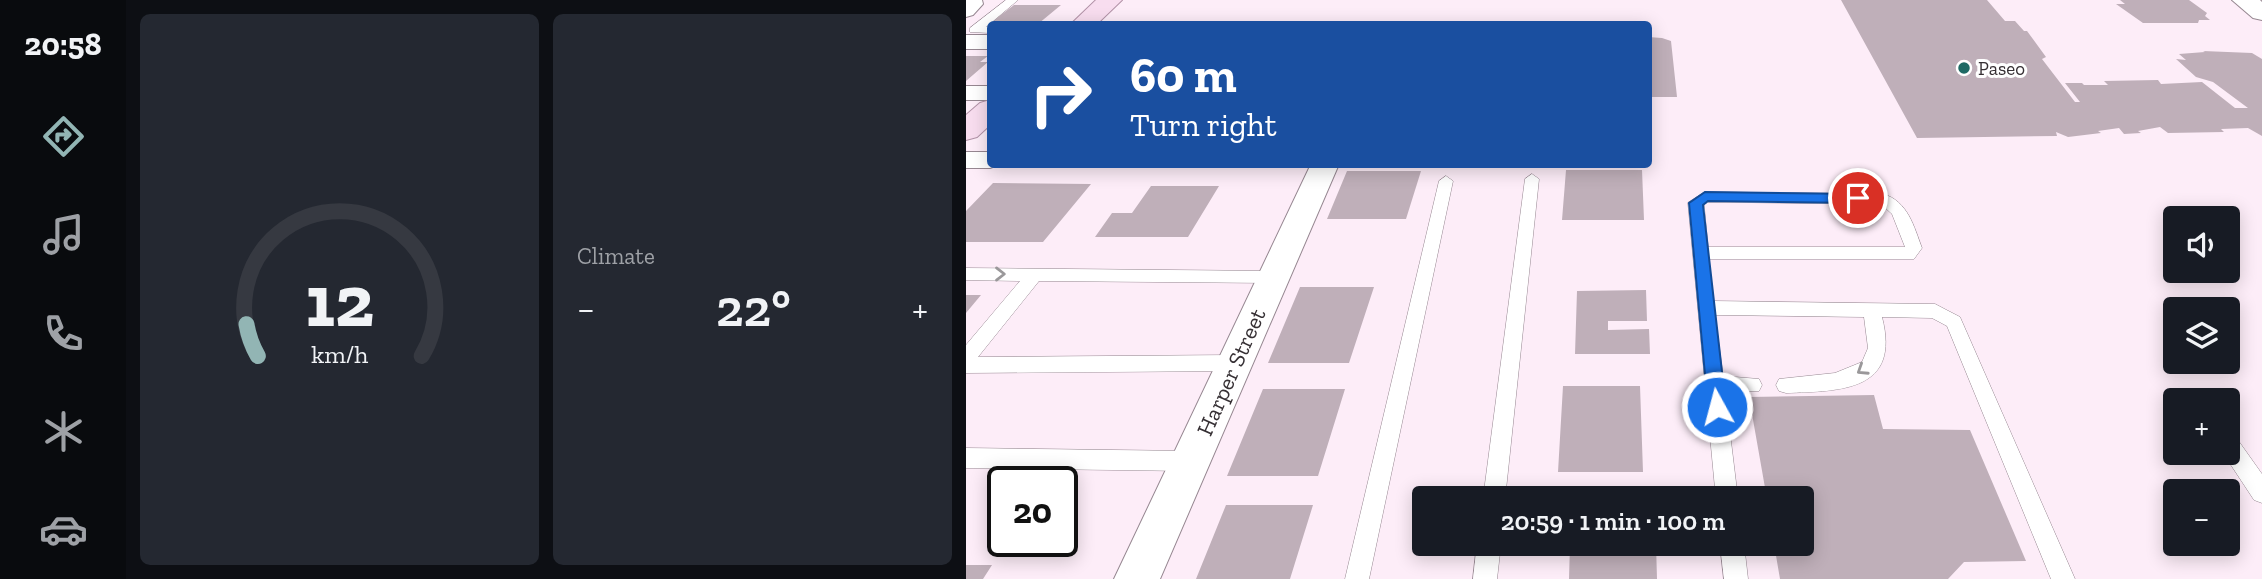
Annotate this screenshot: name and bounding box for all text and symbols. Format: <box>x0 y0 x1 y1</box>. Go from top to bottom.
text: 20:58 <box>24 25 102 63</box>
text: 60 m <box>1130 46 1237 105</box>
icon: right <box>1015 49 1106 140</box>
place label: Paseo <box>1978 57 2025 80</box>
marker: Paseo <box>1956 60 1972 76</box>
text: Turn right <box>1130 106 1277 144</box>
icon: directions <box>39 112 88 161</box>
pin <box>1828 168 1888 228</box>
icon: arrive <box>1839 179 1877 217</box>
map controls <box>2163 206 2240 556</box>
button: sound <box>2163 206 2240 283</box>
icon: music <box>39 210 88 259</box>
text: Climate <box>577 242 655 270</box>
text: 12 <box>305 257 374 345</box>
one-way arrow <box>995 266 1006 282</box>
text: 22° <box>716 277 791 339</box>
text: − <box>577 286 595 332</box>
text: + <box>912 286 928 332</box>
button: layers <box>2163 297 2240 374</box>
street label: Harper Street <box>1190 304 1272 440</box>
icon: phone <box>39 309 88 358</box>
text: km/h <box>311 338 368 368</box>
one-way arrow <box>1857 362 1870 374</box>
position arrow <box>1680 370 1754 444</box>
button: + <box>2163 388 2240 465</box>
icon: climate <box>39 407 88 456</box>
speed limit sign: 20 <box>987 466 1078 557</box>
button: − <box>2163 479 2240 556</box>
icon: car <box>39 505 88 554</box>
text: 20:59 · 1 min · 100 m <box>1501 505 1725 537</box>

